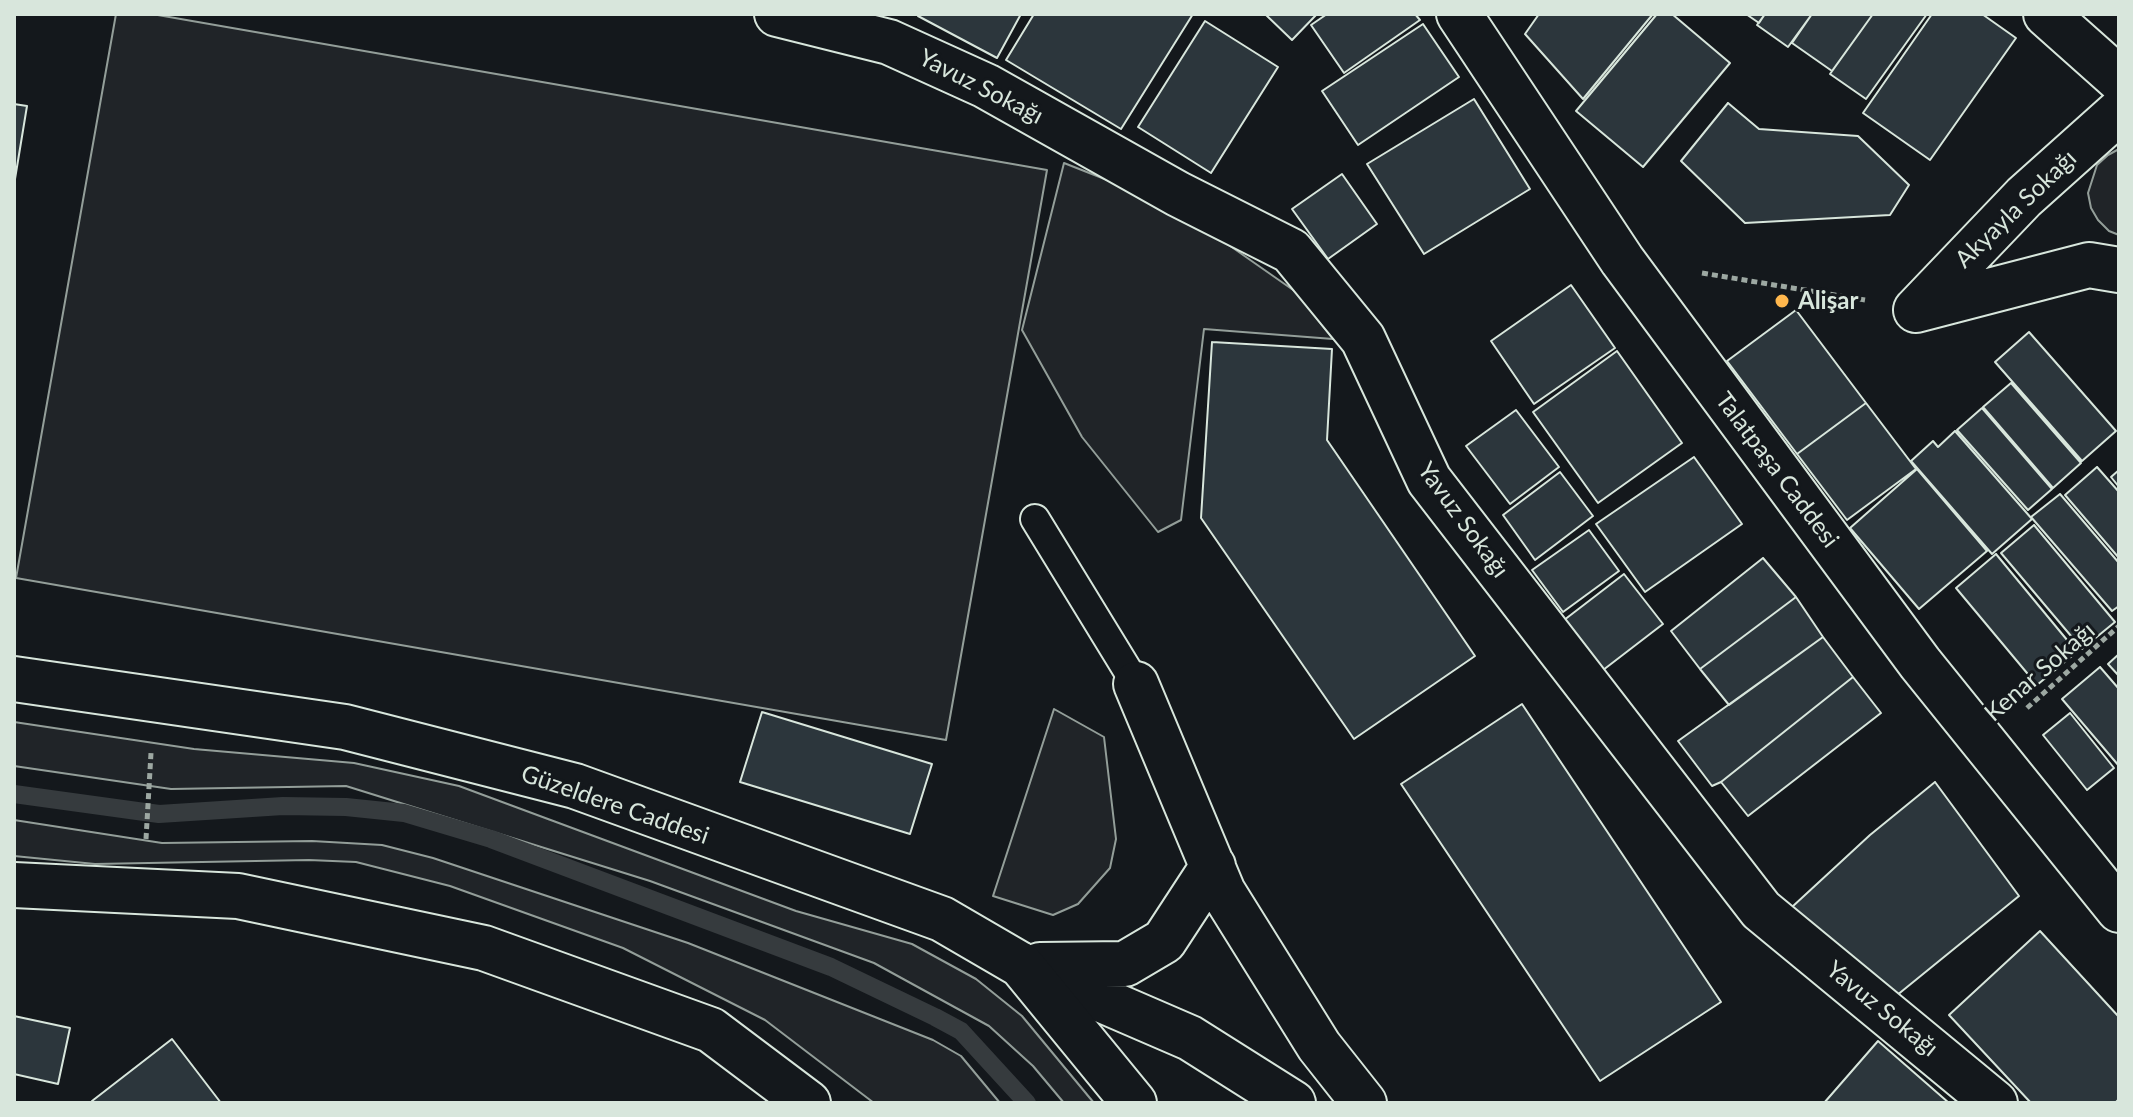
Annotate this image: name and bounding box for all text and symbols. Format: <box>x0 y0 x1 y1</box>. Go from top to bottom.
street label: Yavuz Sokağı <box>914 43 1048 131</box>
street label: Akyayla Sokağı <box>1949 144 2083 274</box>
place label: Alişar <box>1798 287 1858 315</box>
marker: Alişar <box>1773 292 1791 310</box>
street label: Talatpaşa Caddesi <box>1709 387 1845 553</box>
street label: Yavuz Sokağı <box>1411 457 1515 583</box>
street label: Kenar Sokağı <box>1979 616 2101 728</box>
street label: Güzeldere Caddesi <box>517 759 713 851</box>
street label: Yavuz Sokağı <box>1820 955 1944 1063</box>

